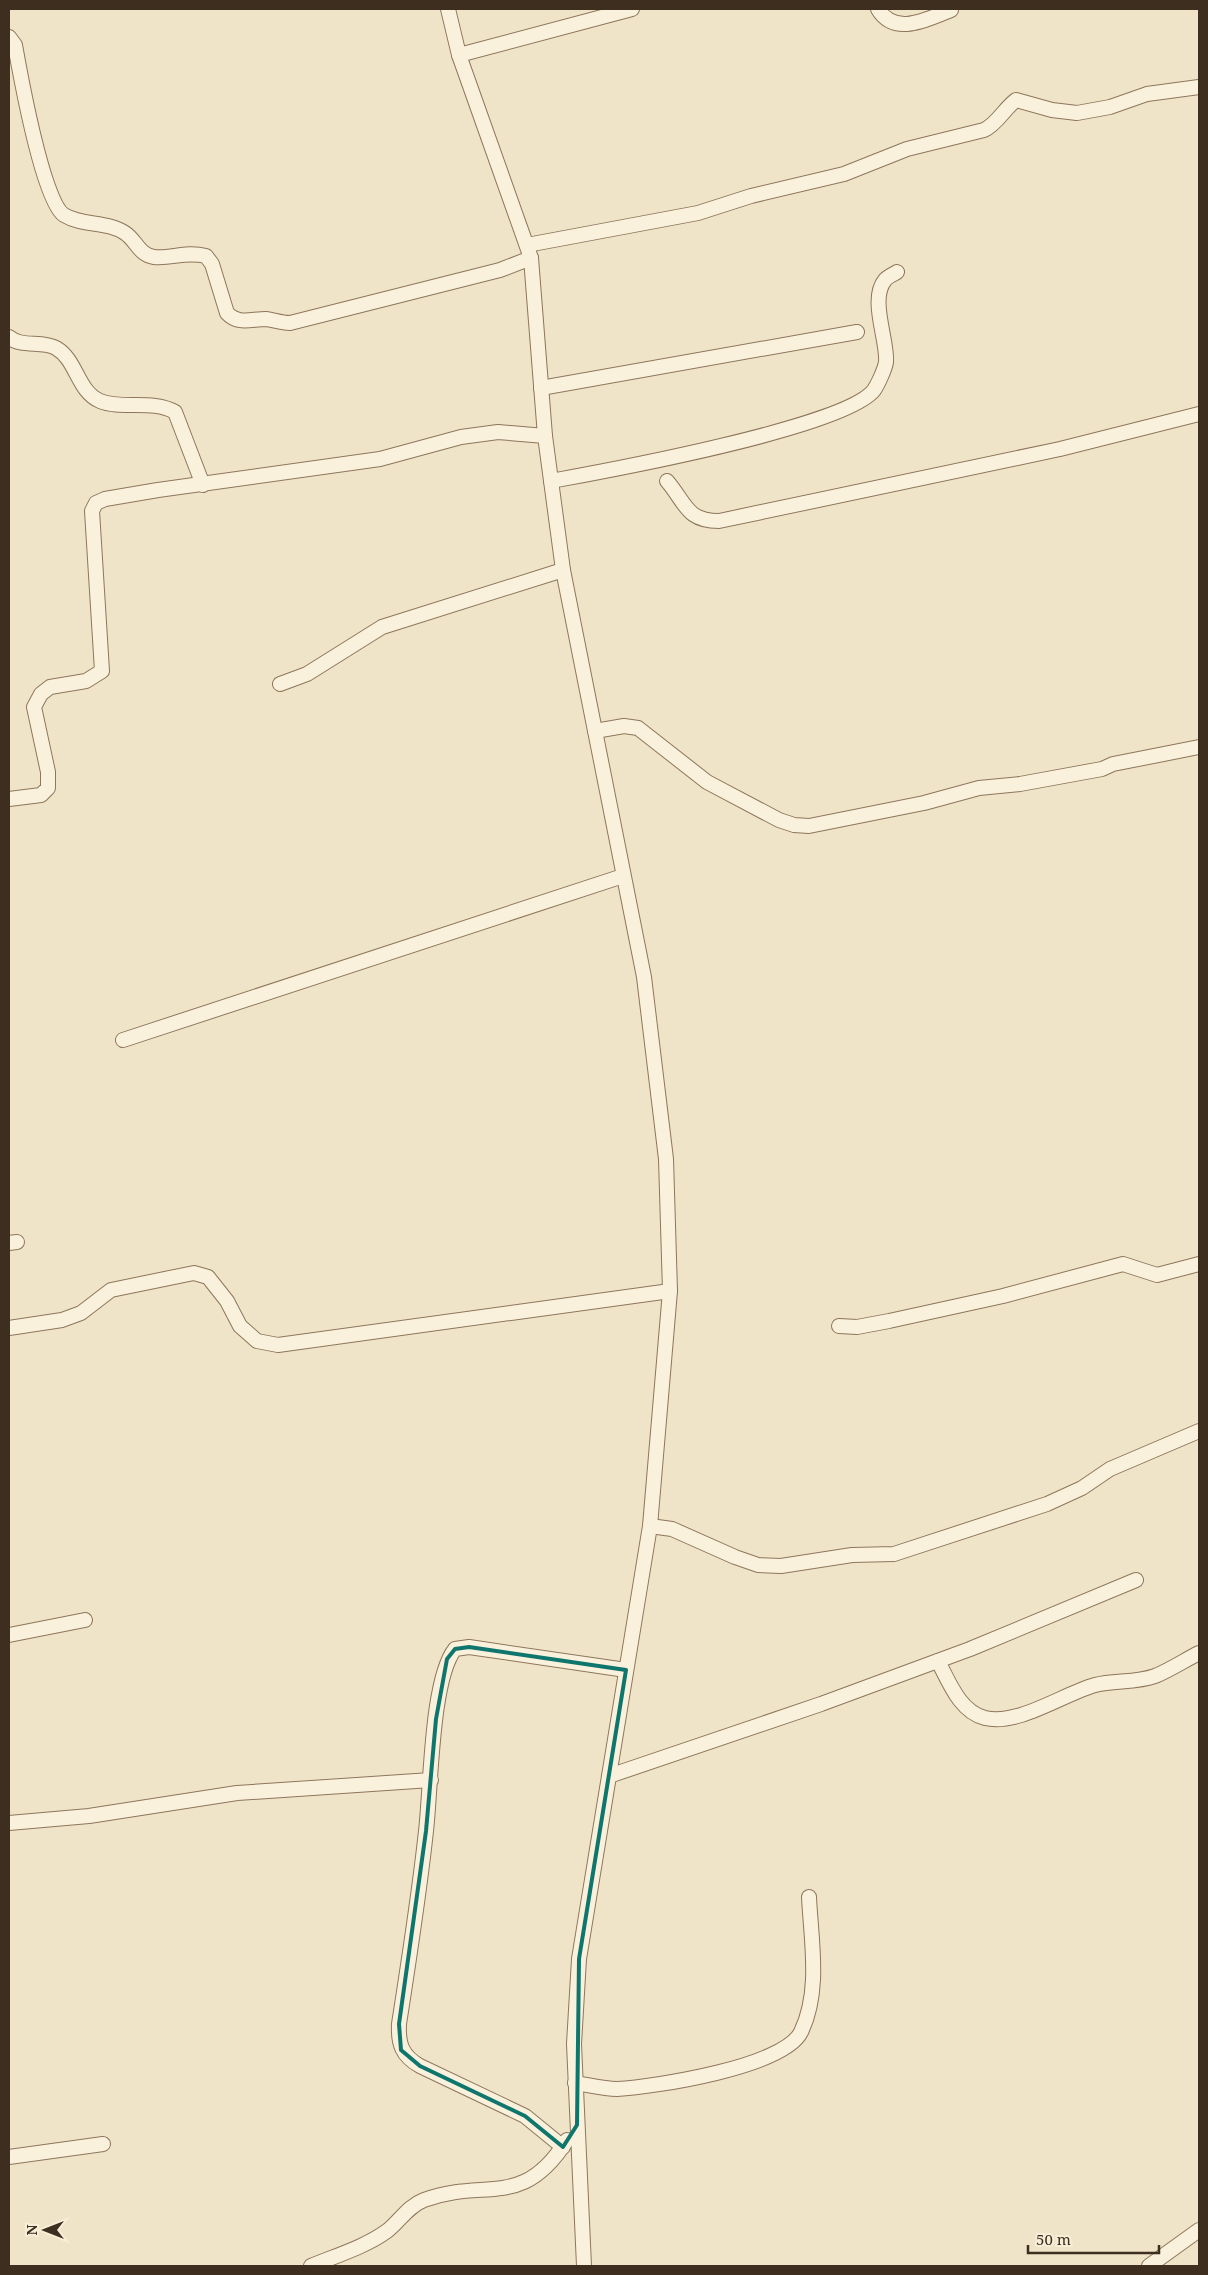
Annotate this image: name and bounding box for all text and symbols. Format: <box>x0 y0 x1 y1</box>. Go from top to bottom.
north arrow <box>20 2205 70 2255</box>
scale bar <box>1028 2222 1159 2254</box>
text: N <box>22 2224 41 2236</box>
text: 50 m <box>1036 2229 1071 2249</box>

